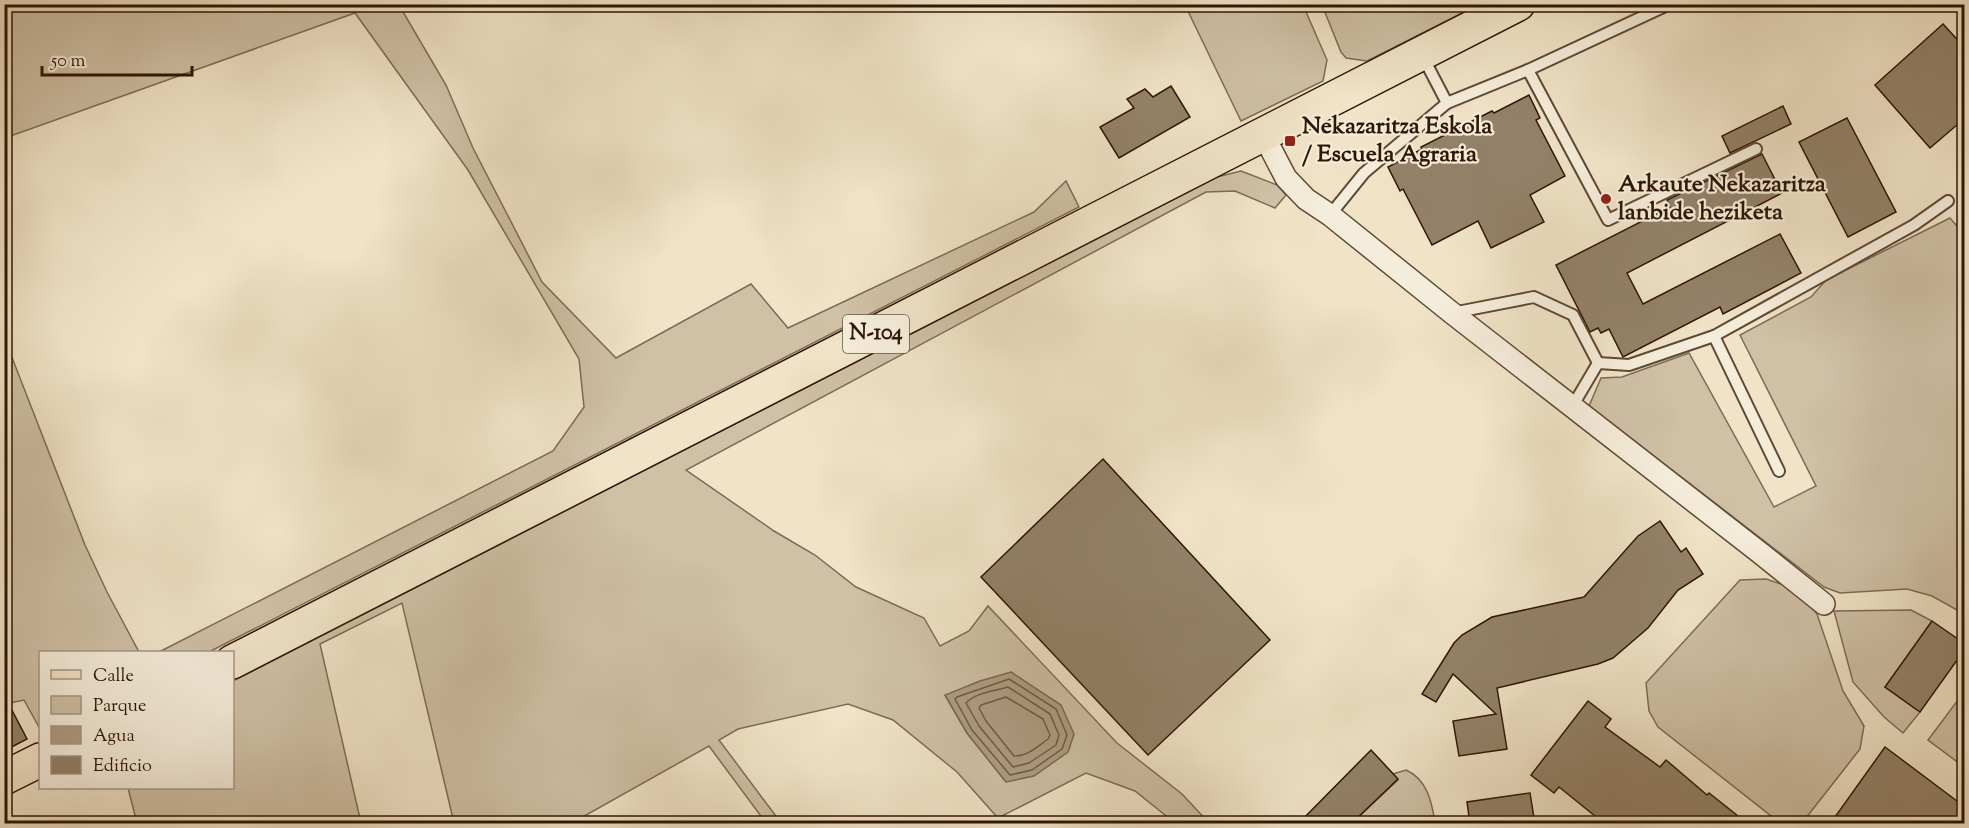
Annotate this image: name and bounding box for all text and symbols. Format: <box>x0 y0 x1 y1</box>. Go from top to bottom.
scale bar <box>42 39 192 77</box>
text: 50 m <box>50 49 86 75</box>
place label: Nekazaritza Eskola / Escuela Agraria <box>1302 110 1493 172</box>
marker: Nekazaritza Eskola / Escuela Agraria <box>1283 134 1297 148</box>
place label: Arkaute Nekazaritza lanbide heziketa <box>1618 168 1827 230</box>
marker: Arkaute Nekazaritza lanbide heziketa <box>1599 192 1613 206</box>
road number: N-104 <box>843 315 909 353</box>
legend <box>39 651 234 789</box>
text: Calle <box>93 664 134 690</box>
text: Parque <box>93 694 146 720</box>
text: Agua <box>93 724 135 750</box>
text: Edificio <box>93 754 152 780</box>

